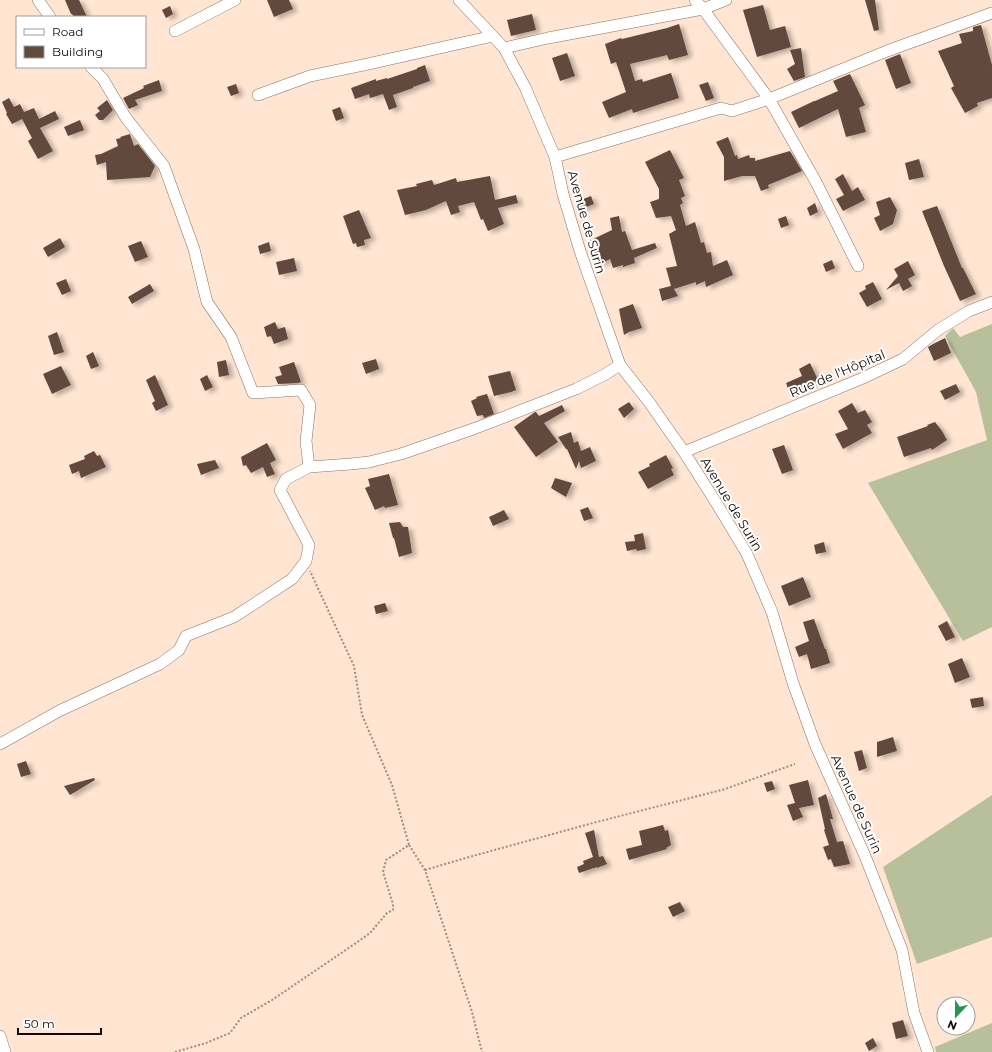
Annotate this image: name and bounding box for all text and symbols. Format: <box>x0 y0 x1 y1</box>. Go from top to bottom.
legend <box>16 16 146 68</box>
text: Road <box>52 24 83 39</box>
text: Building <box>52 44 103 59</box>
street label: Avenue de Surin <box>565 169 609 275</box>
street label: Rue de l'Hôpital <box>787 346 887 400</box>
street label: Avenue de Surin <box>698 454 766 554</box>
street label: Avenue de Surin <box>828 752 886 856</box>
north arrow <box>936 996 976 1036</box>
scale bar <box>18 1010 101 1036</box>
text: 50 m <box>24 1016 55 1031</box>
text: N <box>946 1017 959 1033</box>

